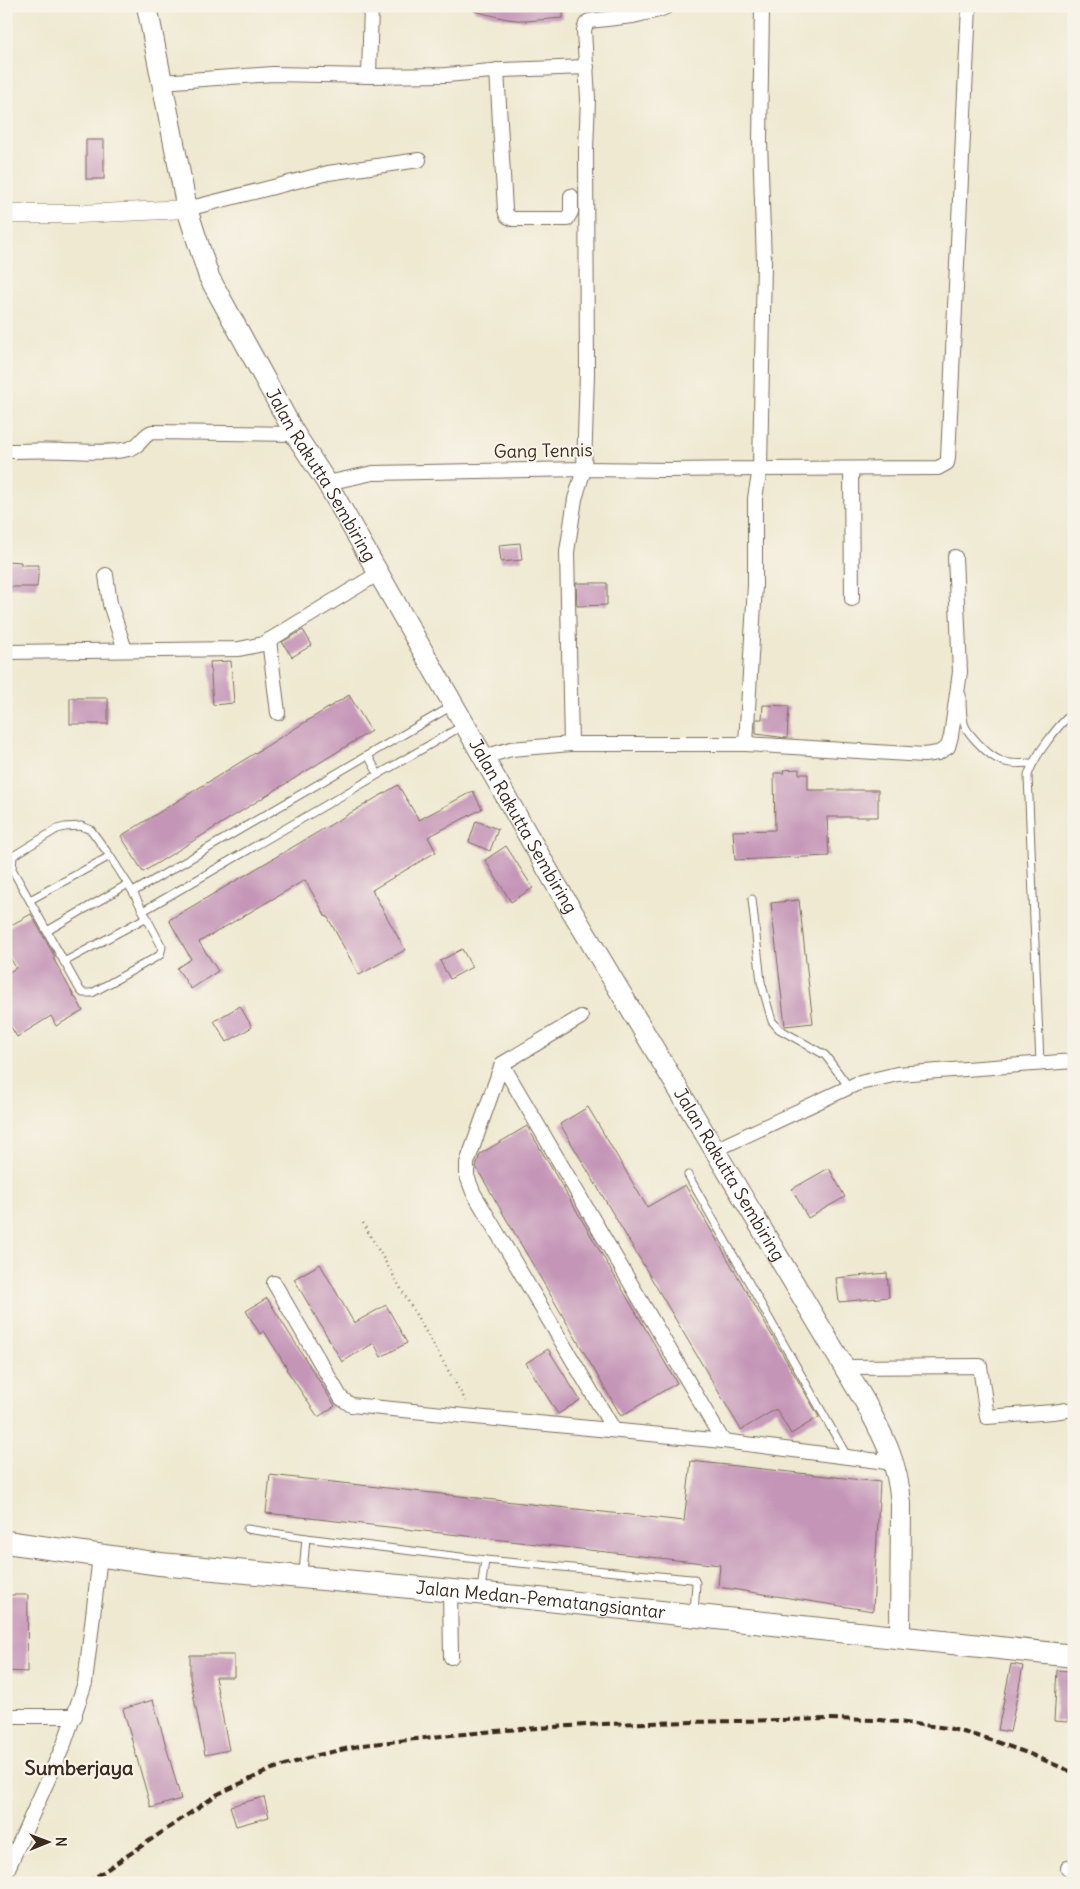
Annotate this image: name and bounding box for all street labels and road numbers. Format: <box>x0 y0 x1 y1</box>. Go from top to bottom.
street label: Jalan Rakutta Sembiring <box>261 384 382 566</box>
street label: Gang Tennis <box>493 438 593 463</box>
street label: Jalan Rakutta Sembiring <box>464 734 583 917</box>
street label: Jalan Rakutta Sembiring <box>669 1083 790 1265</box>
street label: Jalan Medan-Pematangsiantar <box>415 1576 667 1624</box>

